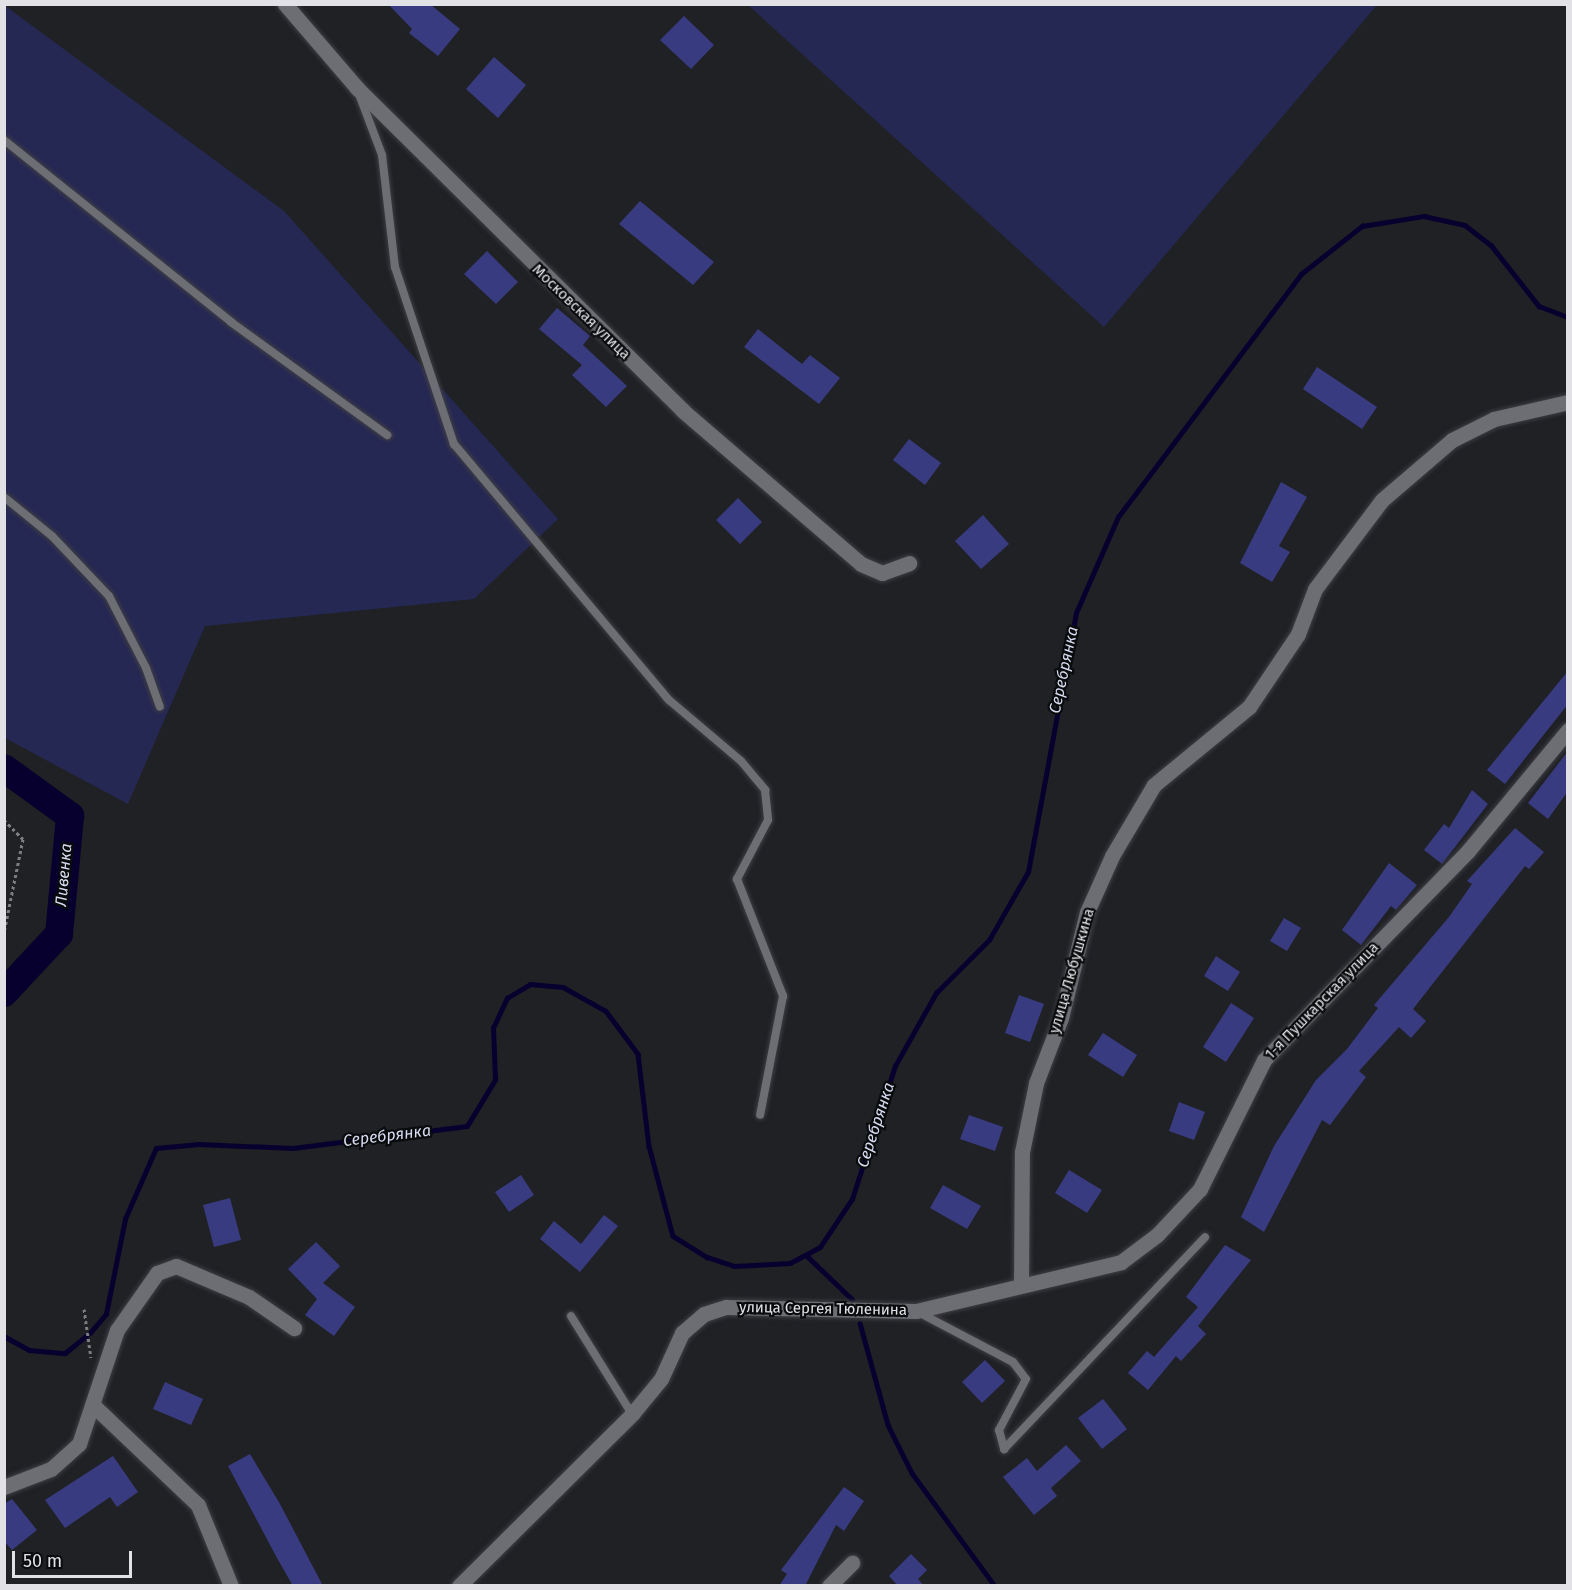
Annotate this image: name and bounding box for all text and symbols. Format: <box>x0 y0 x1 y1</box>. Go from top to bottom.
street label: Московская улица <box>528 261 634 363</box>
water label: Серебрянка <box>1045 625 1083 715</box>
water label: Ливенка <box>52 843 76 907</box>
street label: улица Любушкина <box>1046 906 1098 1036</box>
street label: 1-я Пушкарская улица <box>1261 939 1383 1063</box>
water label: Серебрянка <box>853 1080 899 1170</box>
water label: Серебрянка <box>342 1121 432 1151</box>
street label: улица Сергея Тюленина <box>739 1299 907 1319</box>
scale bar <box>15 1539 135 1577</box>
text: 50 m <box>23 1550 62 1572</box>

